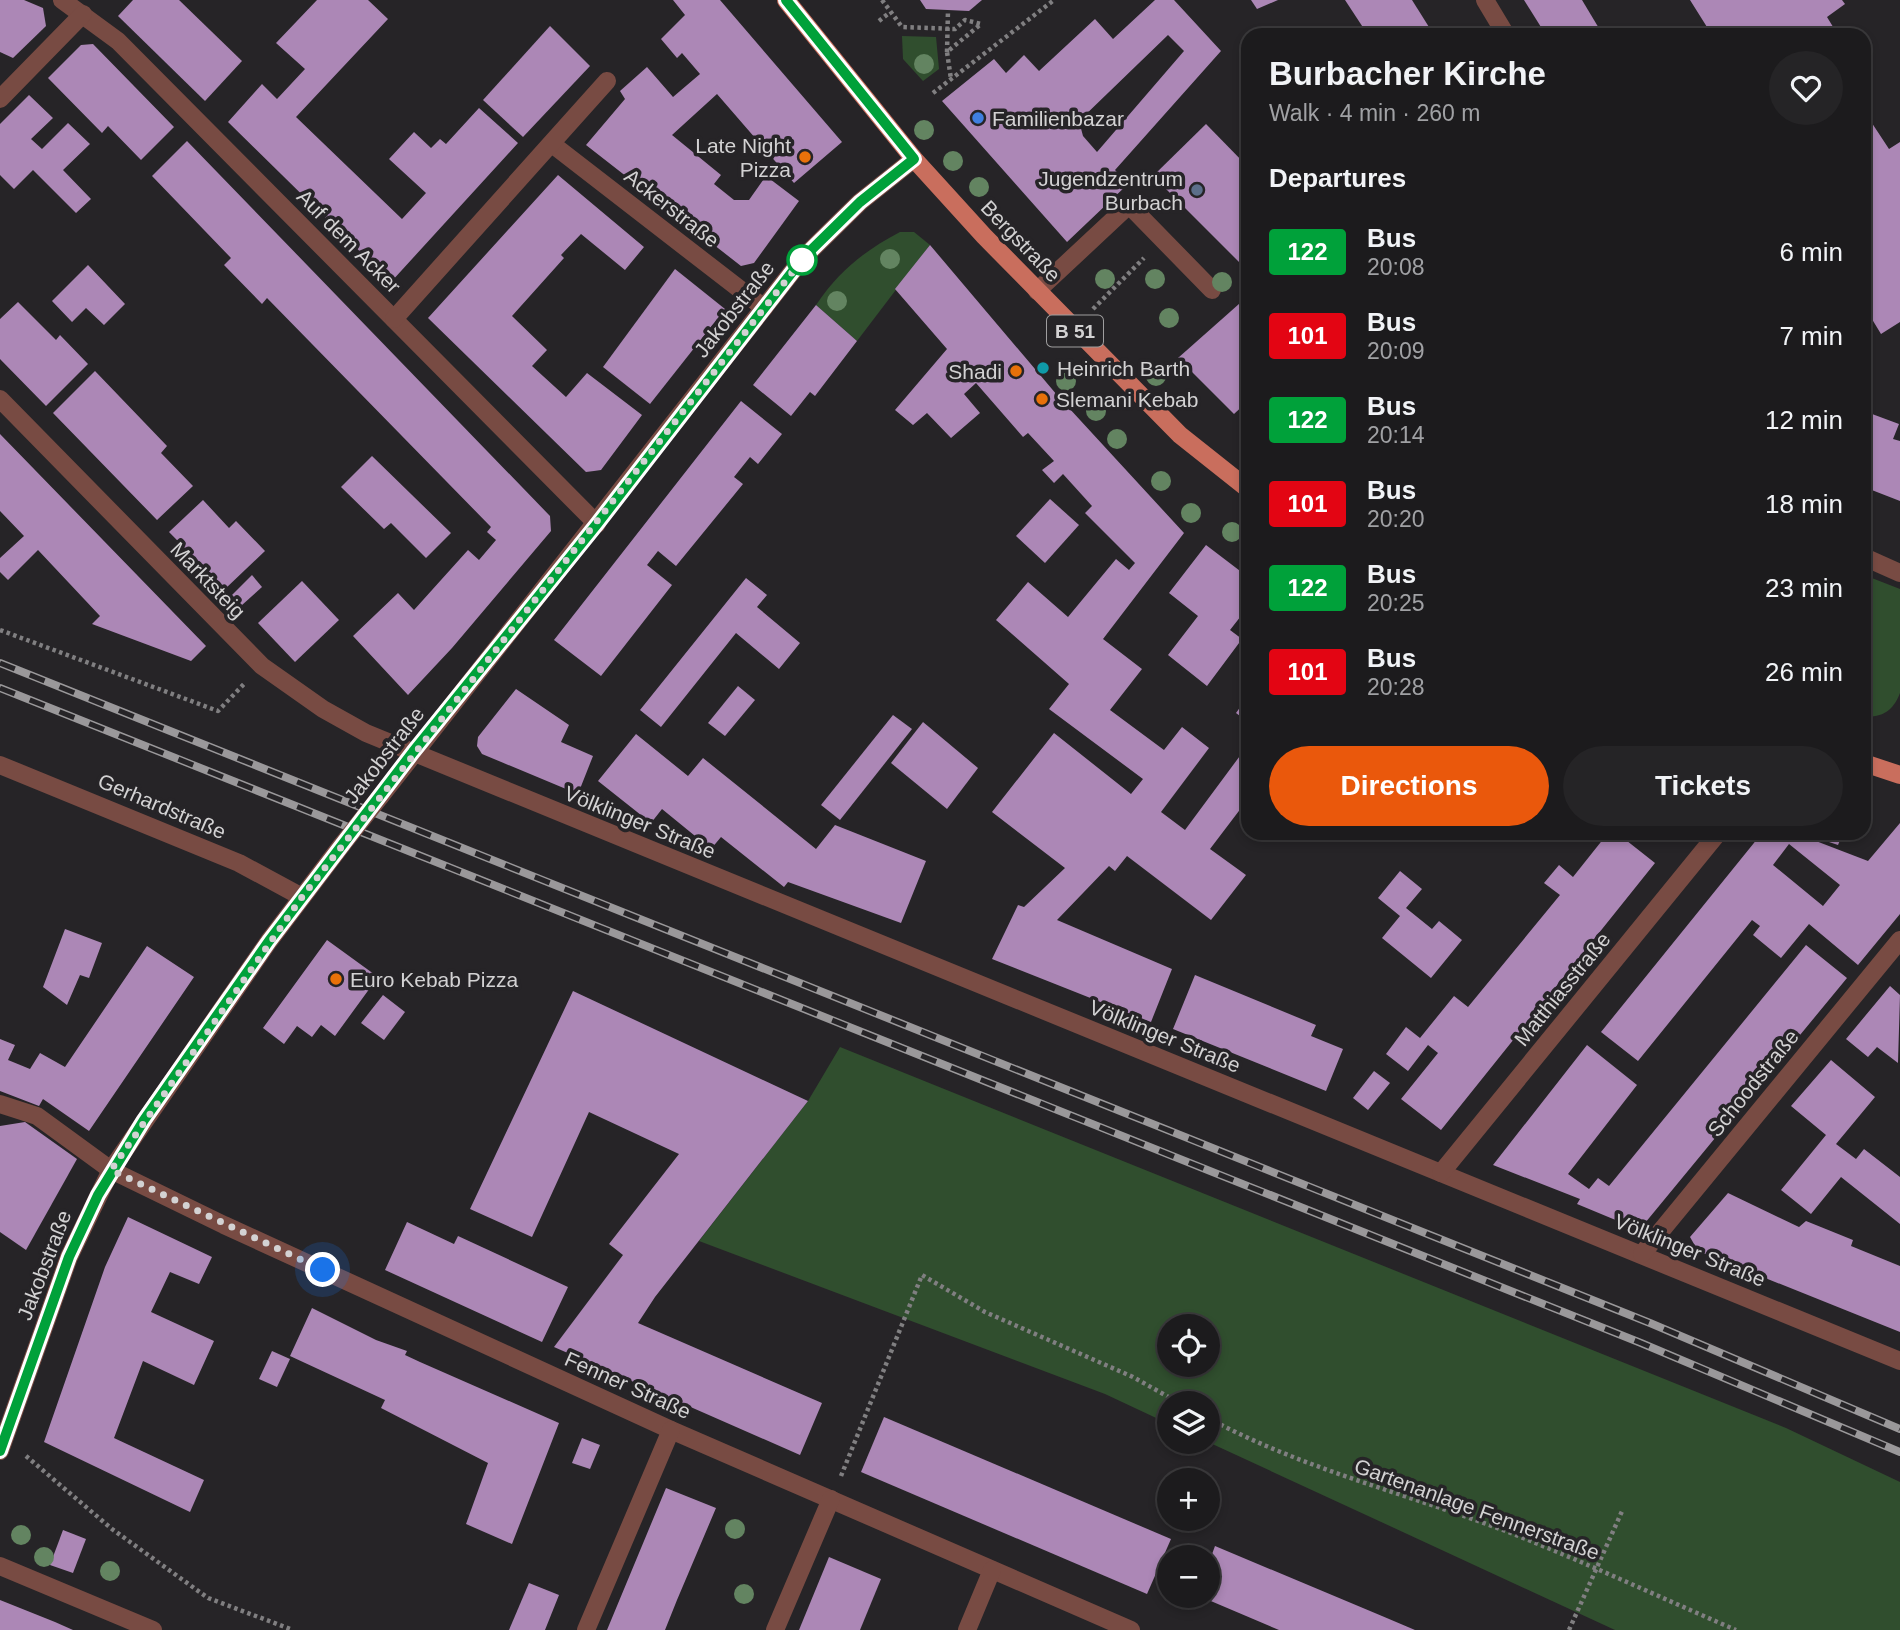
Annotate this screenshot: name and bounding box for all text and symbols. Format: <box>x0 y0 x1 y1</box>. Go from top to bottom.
button: heart <box>1769 51 1843 125</box>
text: Burbacher Kirche <box>1269 55 1546 92</box>
text: Walk · 4 min · 260 m <box>1269 100 1480 126</box>
place label: Familienbazar <box>992 107 1124 130</box>
marker: Familienbazar <box>970 110 986 126</box>
place label: Late Night Pizza <box>695 134 791 181</box>
marker: Late Night Pizza <box>797 149 813 165</box>
text: Departures <box>1269 163 1406 193</box>
street label: Ackerstraße <box>620 164 724 252</box>
place label: Jugendzentrum Burbach <box>1038 167 1183 214</box>
marker: Jugendzentrum Burbach <box>1189 182 1205 198</box>
street label: Auf dem Acker <box>293 185 405 297</box>
street label: Bergstraße <box>977 196 1065 286</box>
text: Bus <box>1367 223 1416 253</box>
text: 6 min <box>1779 237 1843 267</box>
text: 122 <box>1287 238 1328 265</box>
unlabelled marker <box>787 245 817 275</box>
text: 20:08 <box>1367 254 1425 280</box>
street label: Jakobstraße <box>689 256 779 362</box>
text: Bus <box>1367 307 1416 337</box>
road number: B 51 <box>1047 316 1103 346</box>
text: 7 min <box>1779 321 1843 351</box>
text: 101 <box>1287 322 1328 349</box>
text: 20:09 <box>1367 338 1425 364</box>
place label: Heinrich Barth <box>1057 357 1190 380</box>
place label: Shadi <box>948 360 1002 383</box>
marker: Heinrich Barth <box>1035 360 1051 376</box>
marker: Shadi <box>1008 363 1024 379</box>
place label: Slemani Kebab <box>1056 388 1198 411</box>
marker: Slemani Kebab <box>1034 391 1050 407</box>
text: Bus <box>1367 391 1416 421</box>
text: 12 min <box>1765 405 1843 435</box>
text: 122 <box>1287 406 1328 433</box>
text: 20:14 <box>1367 422 1425 448</box>
text: Bus <box>1367 475 1416 505</box>
text: 18 min <box>1765 489 1843 519</box>
text: 101 <box>1287 490 1328 517</box>
text: 20:20 <box>1367 506 1425 532</box>
street label: Marktsteig <box>166 537 250 623</box>
text: Bus <box>1367 559 1416 589</box>
text: 23 min <box>1765 573 1843 603</box>
text: 122 <box>1287 574 1328 601</box>
text: 20:25 <box>1367 590 1425 616</box>
text: Bus <box>1367 643 1416 673</box>
text: 26 min <box>1765 657 1843 687</box>
text: 101 <box>1287 658 1328 685</box>
text: 20:28 <box>1367 674 1425 700</box>
street label: Jakobstraße <box>339 702 429 808</box>
button: Directions <box>1269 746 1549 826</box>
button: Tickets <box>1563 746 1843 826</box>
street label: Gerhardstraße <box>95 769 229 843</box>
street label: Völklinger Straße <box>561 781 719 863</box>
street label: Matthiasstraße <box>1509 928 1615 1050</box>
place label: Euro Kebab Pizza <box>350 968 518 991</box>
marker: Euro Kebab Pizza <box>328 971 344 987</box>
street label: Völklinger Straße <box>1086 995 1244 1077</box>
street label: Schoodstraße <box>1703 1025 1803 1141</box>
street label: Jakobstraße <box>13 1207 75 1323</box>
street label: Völklinger Straße <box>1611 1209 1769 1291</box>
your location <box>305 1252 340 1287</box>
map controls <box>1157 1314 1220 1608</box>
button: locate <box>1157 1314 1220 1377</box>
street label: Fenner Straße <box>561 1347 695 1423</box>
button: layers <box>1157 1391 1220 1454</box>
street label: Gartenanlage Fennerstraße <box>1351 1454 1603 1564</box>
button: + <box>1157 1468 1220 1531</box>
button: − <box>1157 1545 1220 1608</box>

